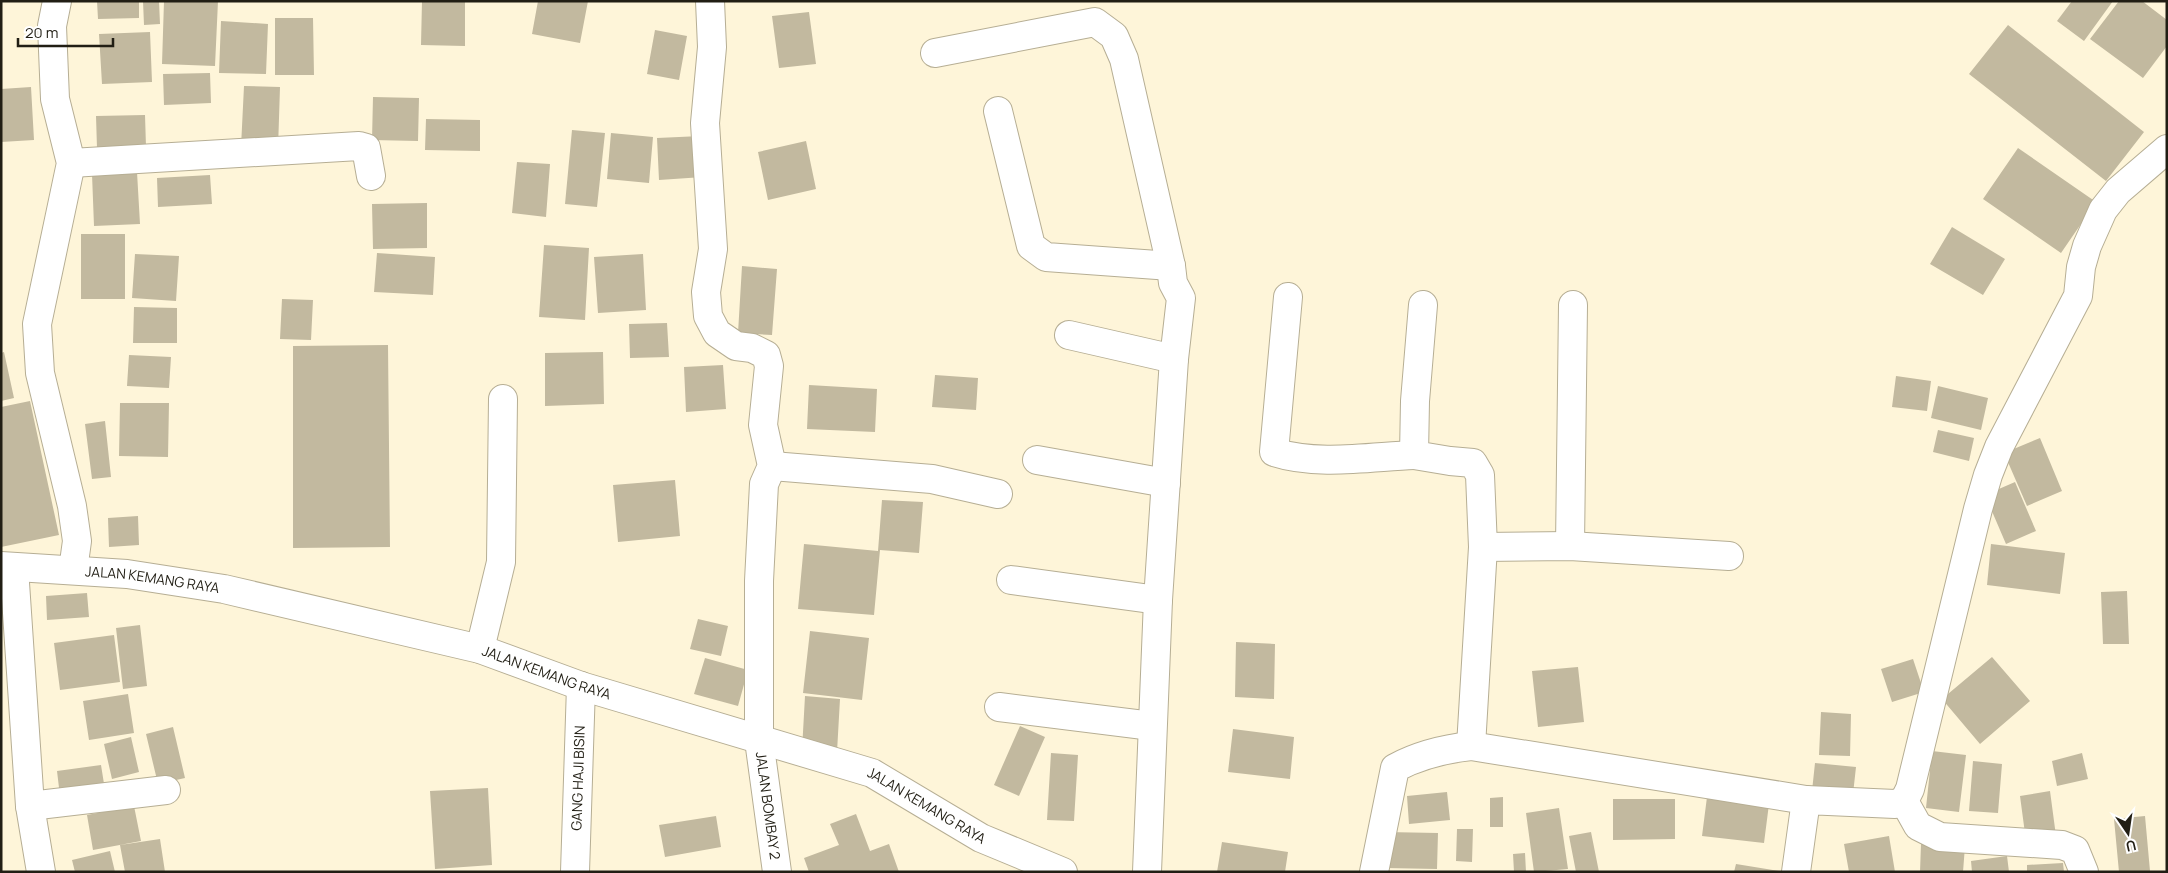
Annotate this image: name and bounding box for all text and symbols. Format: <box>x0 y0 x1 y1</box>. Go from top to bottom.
scale bar <box>18 15 112 47</box>
text: 20 m <box>25 22 58 43</box>
street label: JALAN KEMANG RAYA <box>85 561 221 597</box>
street label: JALAN KEMANG RAYA <box>480 641 613 703</box>
street label: GANG HAJI BISIN <box>566 725 589 831</box>
street label: JALAN BOMBAY 2 <box>752 750 785 861</box>
street label: JALAN KEMANG RAYA <box>865 762 990 848</box>
north arrow <box>2103 808 2153 858</box>
text: U <box>2124 836 2138 857</box>

